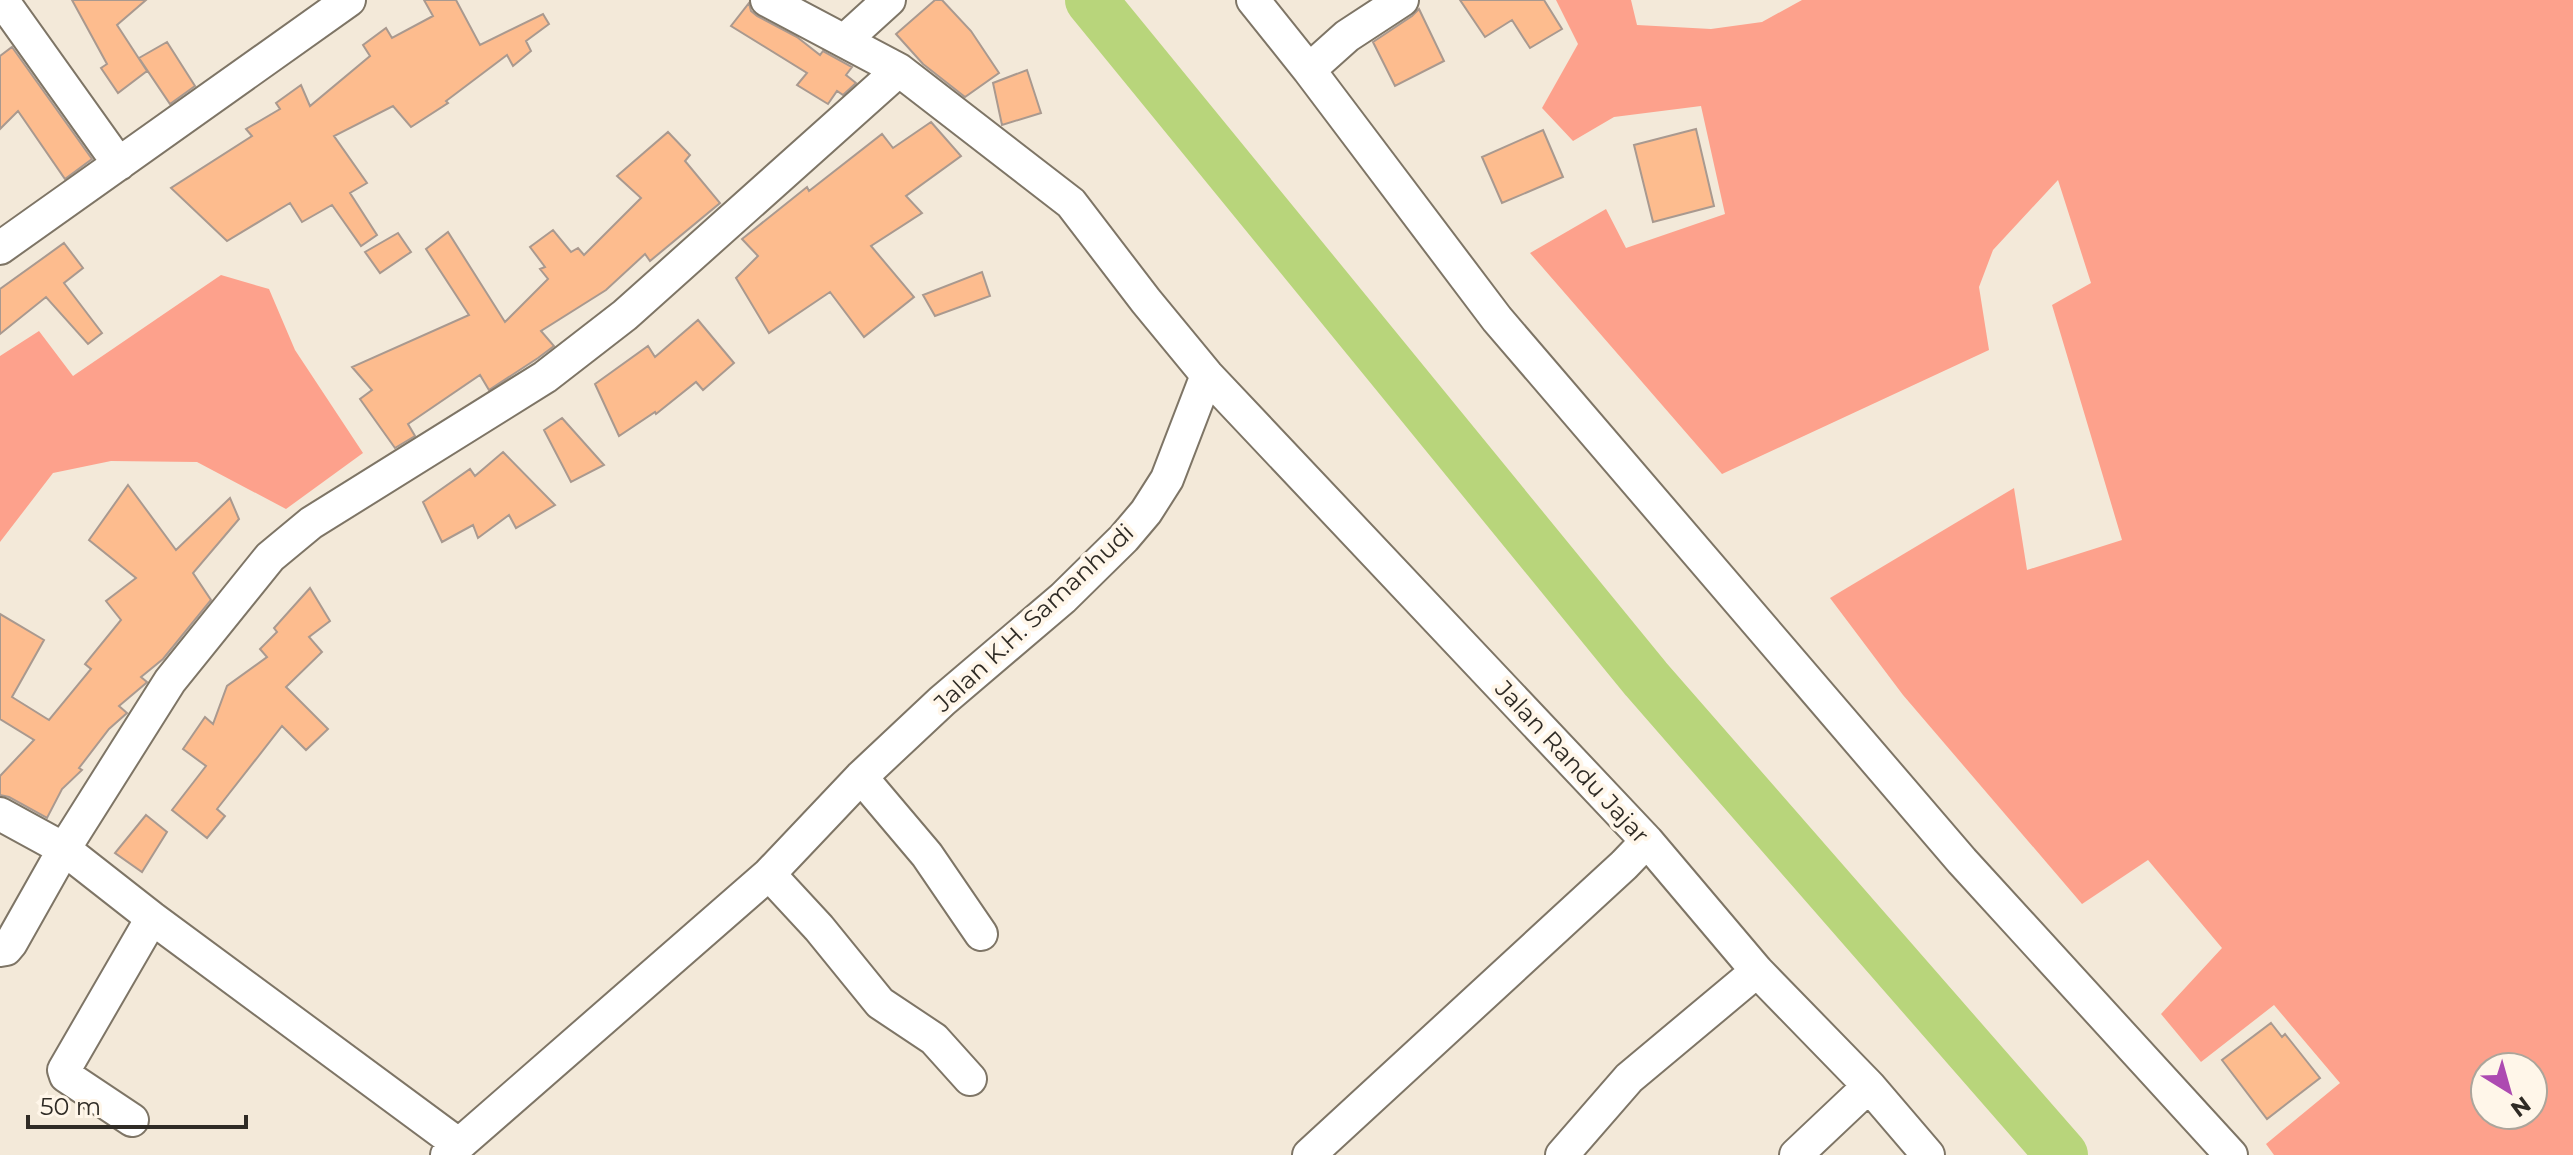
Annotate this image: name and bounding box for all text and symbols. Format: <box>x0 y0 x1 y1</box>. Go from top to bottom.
street label: Jalan K.H. Samanhudi <box>927 518 1139 718</box>
street label: Jalan Randu Jajar <box>1489 673 1655 849</box>
north arrow <box>2469 1051 2549 1131</box>
scale bar <box>28 1079 246 1129</box>
text: N <box>2506 1090 2536 1123</box>
text: 50 m <box>40 1092 101 1121</box>

